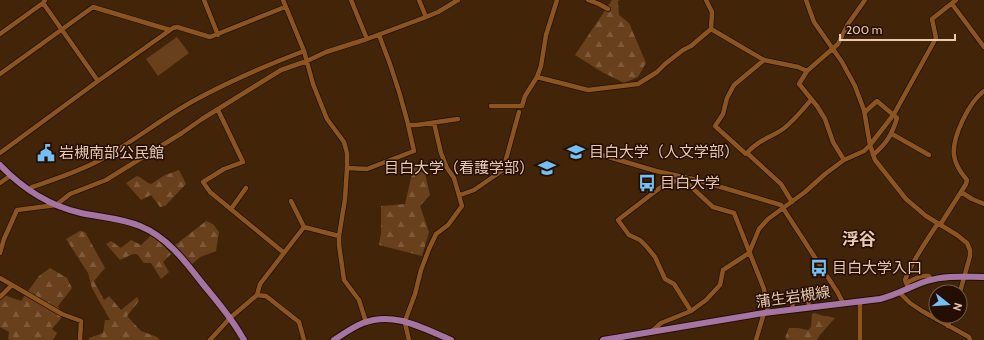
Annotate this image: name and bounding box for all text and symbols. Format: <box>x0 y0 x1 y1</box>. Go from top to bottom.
scale bar <box>840 16 955 42</box>
text: 200 m <box>846 22 882 37</box>
school or university icon: 目白大学（人文学部） <box>566 142 586 162</box>
public building icon: 岩槻南部公民館 <box>36 143 56 163</box>
place label: 目白大学（人文学部） <box>589 143 739 161</box>
place label: 岩槻南部公民館 <box>59 144 164 162</box>
school or university icon: 目白大学（看護学部） <box>537 158 557 178</box>
place label: 目白大学（看護学部） <box>384 159 534 177</box>
bus stop icon: 目白大学 <box>637 173 657 193</box>
place label: 目白大学 <box>660 174 720 192</box>
district label: 浮谷 <box>842 229 876 249</box>
bus stop icon: 目白大学入口 <box>809 258 829 278</box>
place label: 目白大学入口 <box>832 259 922 277</box>
street label: 蒲生岩槻線 <box>755 283 831 311</box>
north arrow <box>928 284 968 324</box>
text: N <box>950 301 965 313</box>

